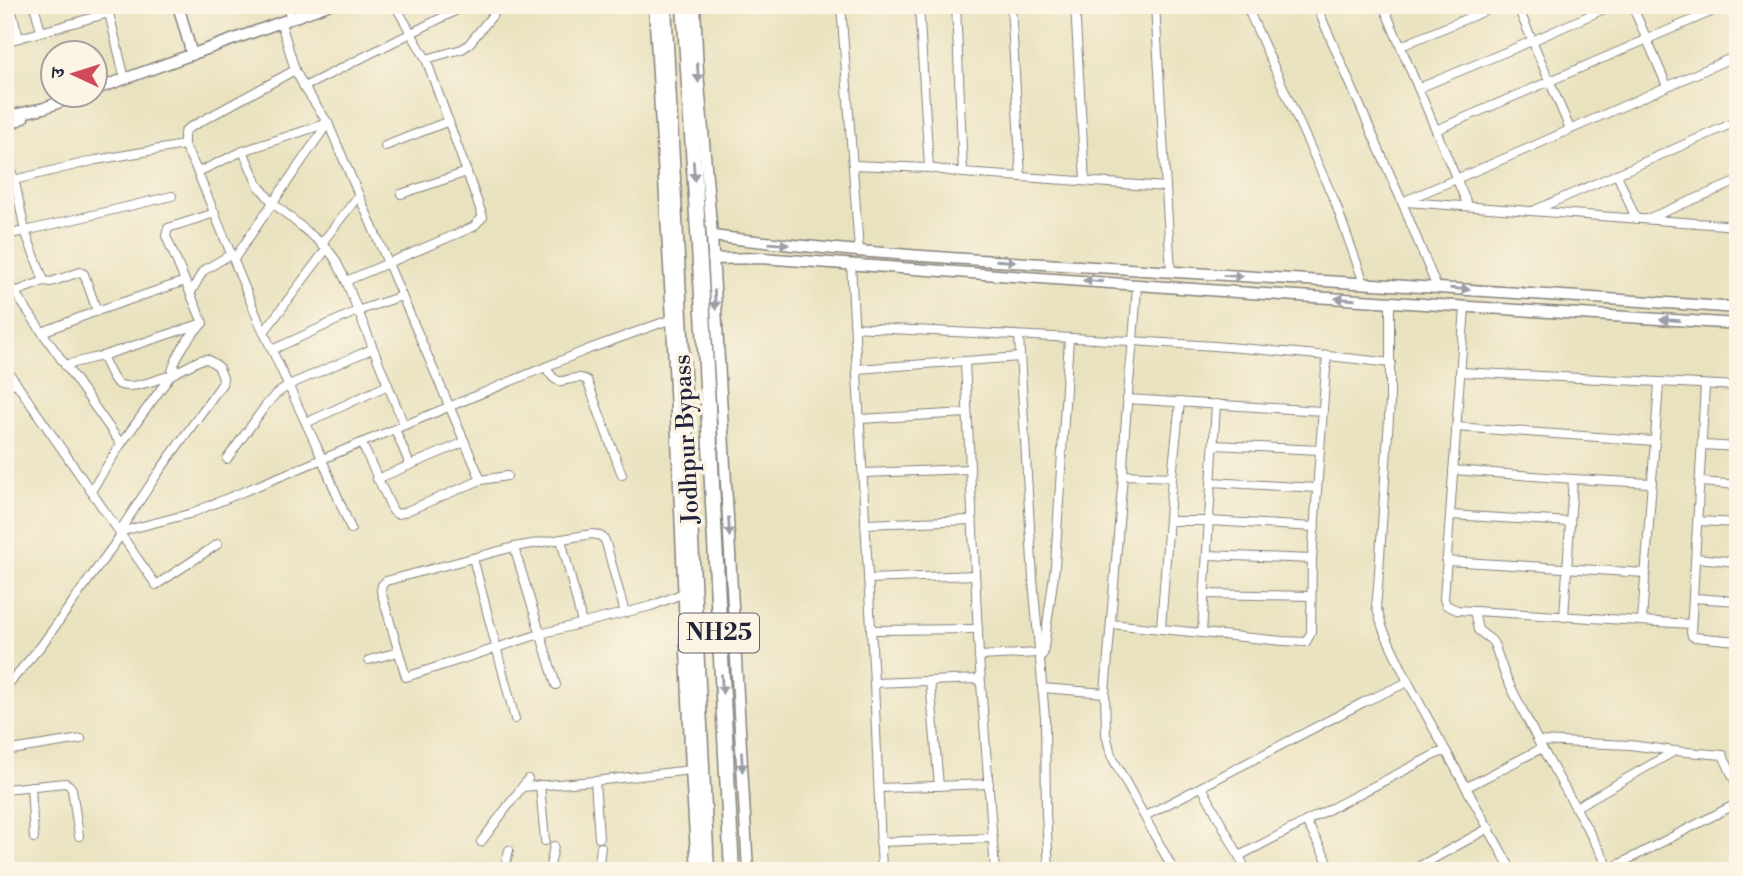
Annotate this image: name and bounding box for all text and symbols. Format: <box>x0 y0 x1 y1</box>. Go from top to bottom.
north arrow <box>38 38 108 108</box>
one-way arrow <box>693 63 704 85</box>
text: उ <box>46 66 70 81</box>
one-way arrow <box>688 160 699 182</box>
one-way arrow <box>769 239 791 250</box>
one-way arrow <box>996 256 1018 267</box>
one-way arrow <box>1223 270 1245 281</box>
one-way arrow <box>1082 275 1104 286</box>
one-way arrow <box>1450 284 1472 295</box>
one-way arrow <box>710 289 721 311</box>
one-way arrow <box>1334 293 1356 304</box>
one-way arrow <box>1658 314 1680 325</box>
street label: Jodhpur Bypass <box>668 354 706 525</box>
one-way arrow <box>724 517 735 539</box>
road number: NH25 <box>679 614 759 652</box>
one-way arrow <box>716 673 727 695</box>
one-way arrow <box>737 751 748 773</box>

